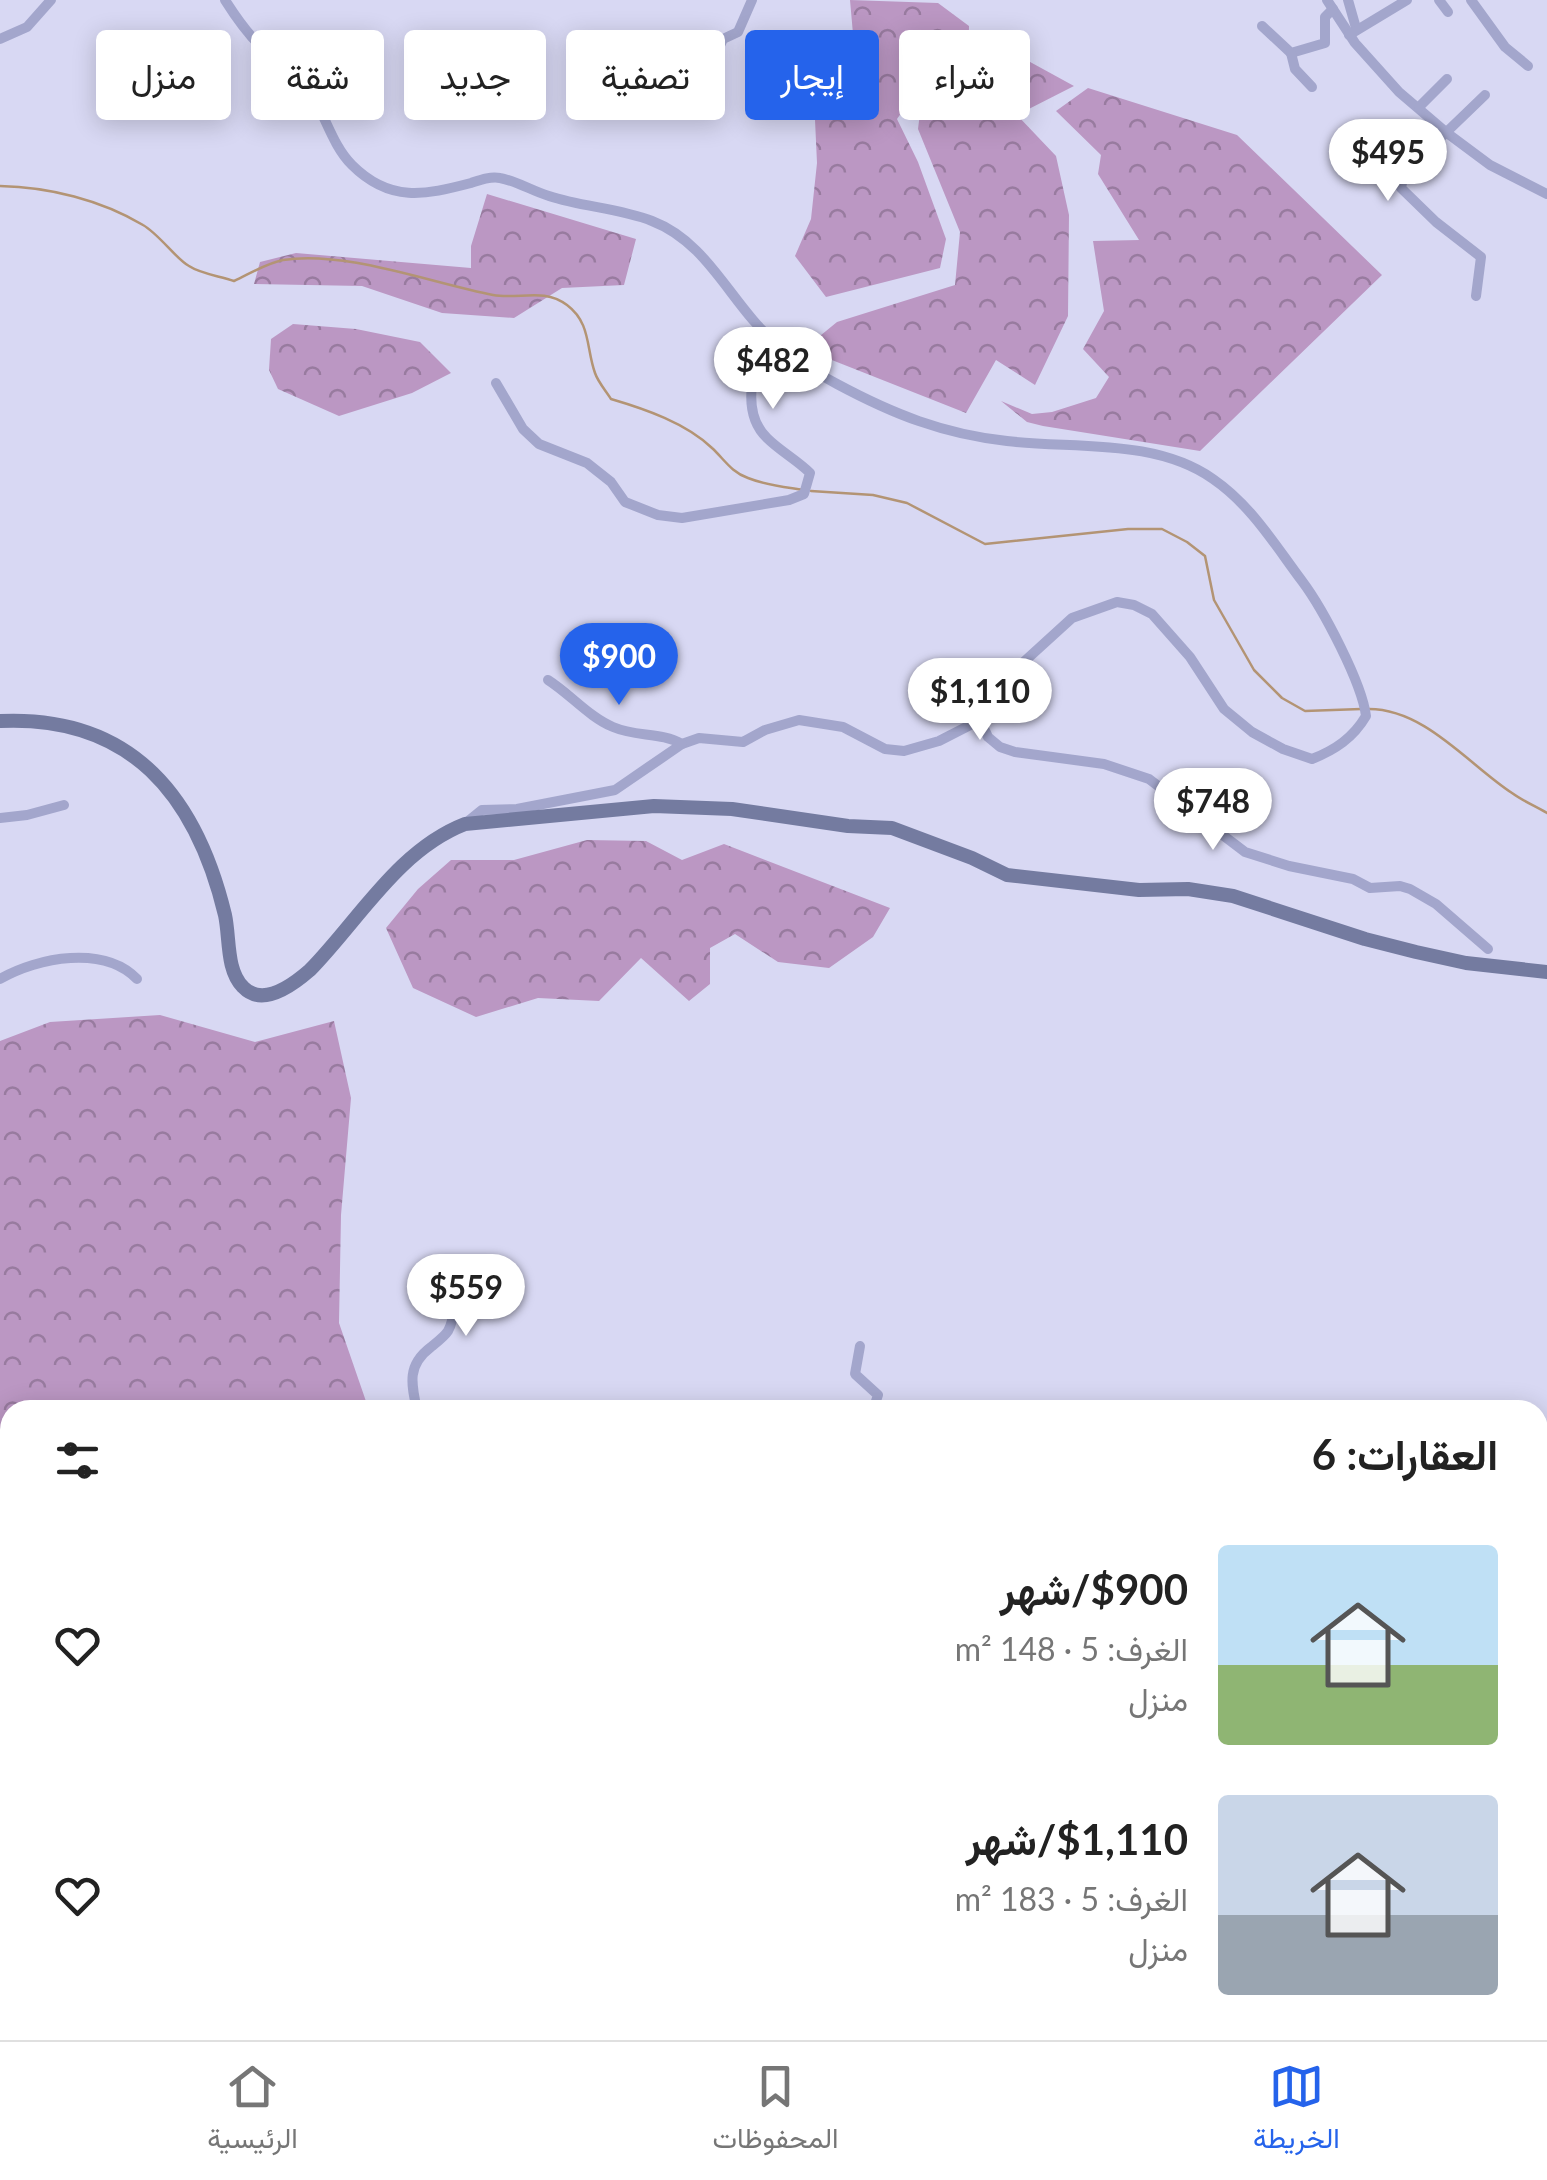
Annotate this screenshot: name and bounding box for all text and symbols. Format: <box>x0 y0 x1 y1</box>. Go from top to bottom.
chip: منزل <box>96 30 231 120</box>
chip: شقة <box>251 30 384 120</box>
chip: جديد <box>404 30 546 120</box>
chip: تصفية <box>566 30 725 120</box>
chip: إيجار <box>745 30 879 120</box>
chip: شراء <box>899 30 1030 120</box>
pin: $495 <box>1329 119 1447 204</box>
text: $495 <box>1351 132 1425 171</box>
pin: $482 <box>714 327 832 412</box>
text: $482 <box>736 340 810 379</box>
pin: $900 <box>560 623 678 708</box>
text: $900 <box>582 636 656 675</box>
pin: $1,110 <box>899 658 1061 743</box>
text: $1,110 <box>930 671 1030 710</box>
pin: $748 <box>1154 768 1272 853</box>
text: $748 <box>1176 781 1250 820</box>
pin: $559 <box>407 1254 525 1339</box>
text: $559 <box>429 1267 503 1306</box>
text: العقارات: 6 <box>1312 1429 1498 1479</box>
icon: filters <box>50 1433 105 1488</box>
text: $900/شهر <box>1000 1564 1188 1614</box>
icon: home <box>1298 1585 1418 1705</box>
icon: heart <box>50 1618 105 1673</box>
text: الغرف: 5 · 148 m² <box>955 1629 1188 1668</box>
text: منزل <box>1128 1679 1188 1718</box>
text: $1,110/شهر <box>966 1814 1188 1864</box>
icon: home <box>1298 1835 1418 1955</box>
icon: heart <box>50 1868 105 1923</box>
text: الغرف: 5 · 183 m² <box>955 1879 1188 1918</box>
text: منزل <box>1128 1929 1188 1968</box>
tab: الرئيسية <box>207 2059 298 2163</box>
tab: المحفوظات <box>712 2059 839 2163</box>
tab: الخريطة <box>1253 2059 1340 2163</box>

